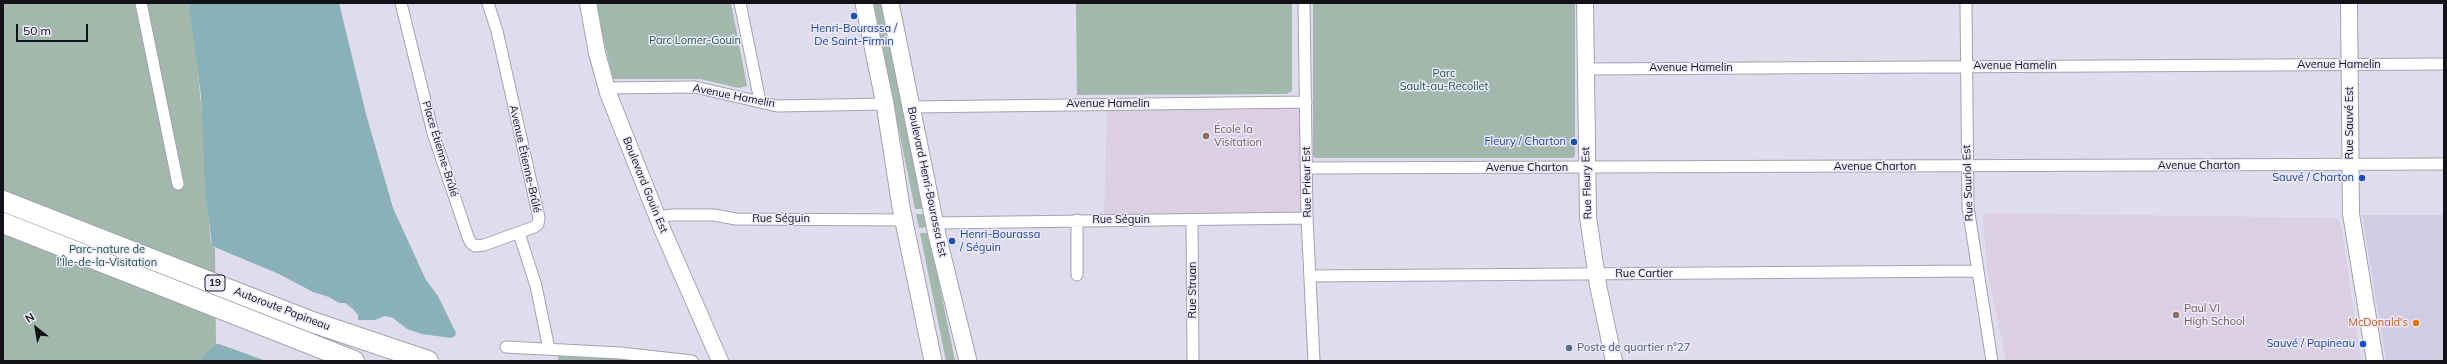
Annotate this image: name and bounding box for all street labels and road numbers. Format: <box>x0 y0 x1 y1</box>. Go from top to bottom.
street label: Avenue Hamelin <box>2297 58 2381 72</box>
street label: Avenue Hamelin <box>1973 59 2057 73</box>
street label: Avenue Hamelin <box>1649 61 1733 75</box>
street label: Avenue Hamelin <box>692 82 776 110</box>
street label: Rue Sauvé Est <box>2343 87 2357 159</box>
street label: Avenue Hamelin <box>1066 97 1150 111</box>
street label: Place Étienne-Brûlé <box>419 99 461 199</box>
street label: Avenue Étienne-Brûlé <box>506 104 544 214</box>
street label: Boulevard Henri-Bourassa Est <box>905 106 949 258</box>
street label: Boulevard Gouin Est <box>620 135 670 235</box>
street label: Rue Sauriol Est <box>1960 144 1976 222</box>
street label: Rue Prieur Est <box>1300 146 1314 218</box>
street label: Rue Fleury Est <box>1579 146 1595 220</box>
street label: Avenue Charton <box>2158 159 2240 173</box>
street label: Avenue Charton <box>1834 160 1916 174</box>
street label: Avenue Charton <box>1486 161 1568 175</box>
street label: Rue Séguin <box>752 212 810 226</box>
street label: Rue Séguin <box>1092 213 1150 227</box>
street label: Rue Struan <box>1186 262 1200 318</box>
street label: Rue Cartier <box>1615 267 1673 281</box>
road number: 19 <box>205 275 225 291</box>
street label: Autoroute Papineau <box>232 285 332 333</box>

